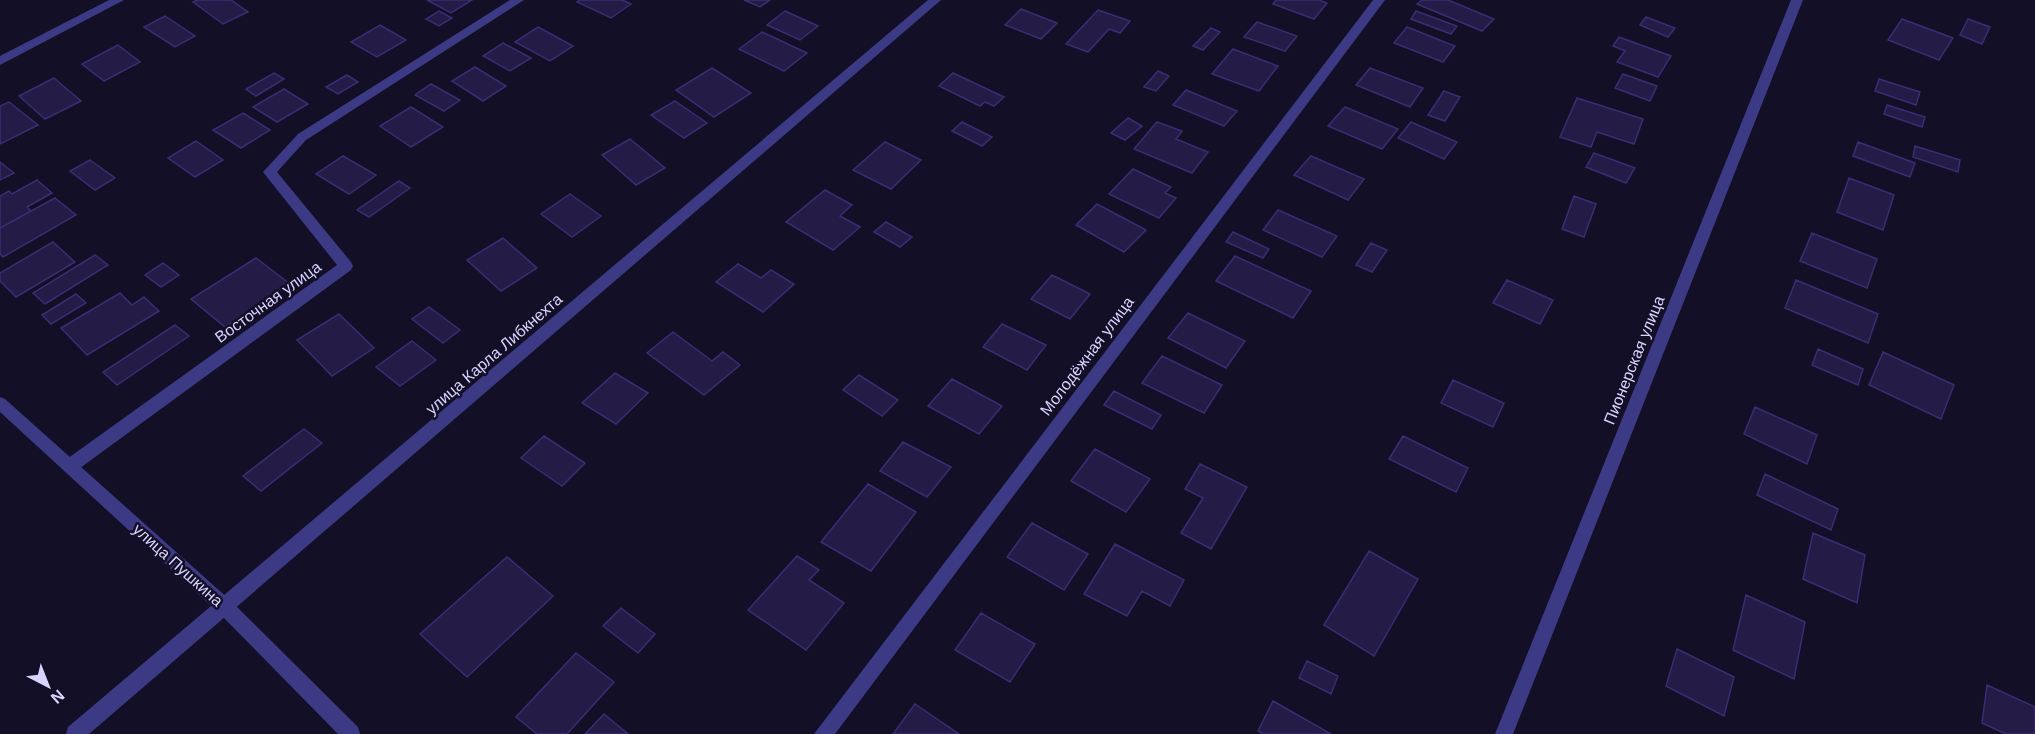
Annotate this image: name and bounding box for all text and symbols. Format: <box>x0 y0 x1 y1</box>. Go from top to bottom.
street label: Восточная улица <box>212 258 324 346</box>
street label: улица Карла Либкнехта <box>423 290 566 418</box>
street label: Молодёжная улица <box>1037 293 1137 419</box>
street label: Пионерская улица <box>1600 293 1668 427</box>
street label: улица Пушкина <box>130 520 226 610</box>
north arrow <box>18 656 78 716</box>
text: N <box>48 687 68 707</box>

